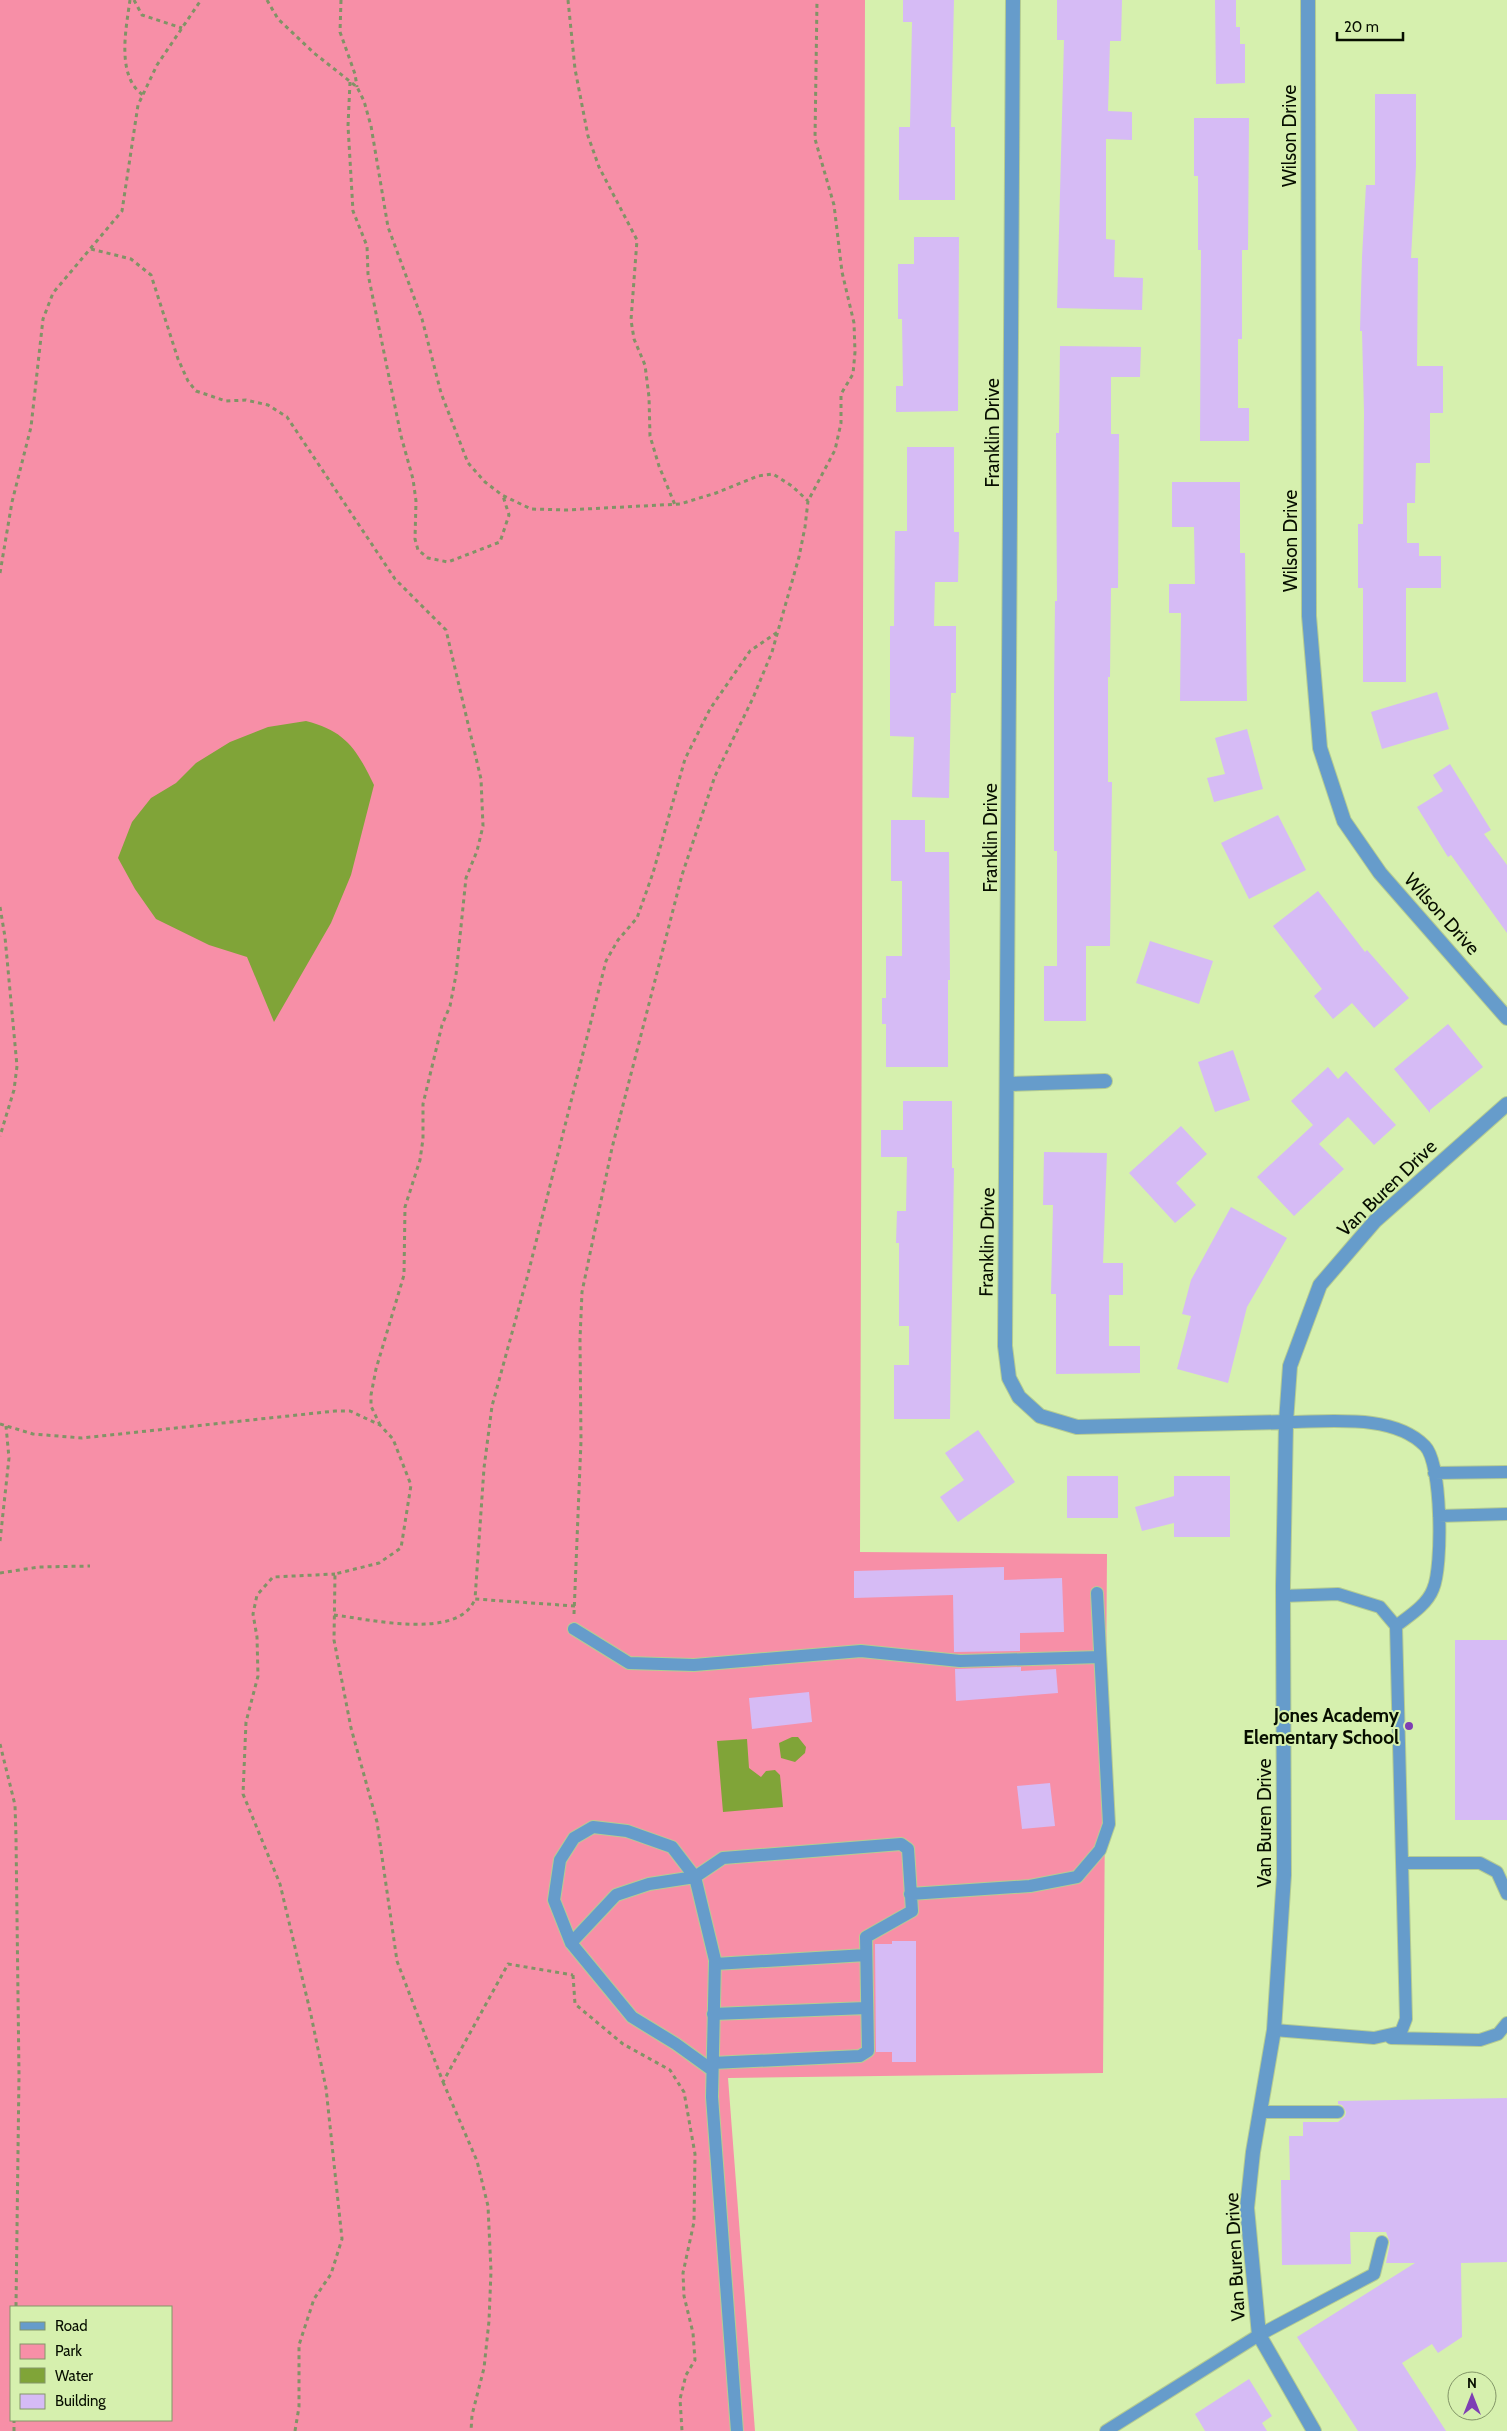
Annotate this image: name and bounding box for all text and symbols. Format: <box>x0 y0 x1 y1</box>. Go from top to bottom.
scale bar <box>1337 10 1403 42</box>
text: 20 m <box>1344 18 1379 36</box>
street label: Wilson Drive <box>1278 85 1301 187</box>
street label: Franklin Drive <box>981 378 1004 488</box>
street label: Wilson Drive <box>1279 490 1302 592</box>
street label: Franklin Drive <box>979 783 1002 893</box>
street label: Wilson Drive <box>1399 868 1485 960</box>
street label: Van Buren Drive <box>1333 1135 1442 1241</box>
street label: Franklin Drive <box>975 1187 999 1297</box>
place label: Jones Academy Elementary School <box>1243 1704 1400 1749</box>
marker: Jones Academy Elementary School <box>1403 1720 1415 1732</box>
street label: Van Buren Drive <box>1253 1758 1276 1888</box>
street label: Van Buren Drive <box>1220 2192 1250 2322</box>
legend <box>10 2306 172 2421</box>
text: Road <box>55 2317 88 2335</box>
text: Park <box>55 2342 82 2360</box>
text: Water <box>55 2367 93 2385</box>
north arrow <box>1447 2371 1497 2421</box>
text: N <box>1467 2374 1477 2392</box>
text: Building <box>55 2392 106 2410</box>

